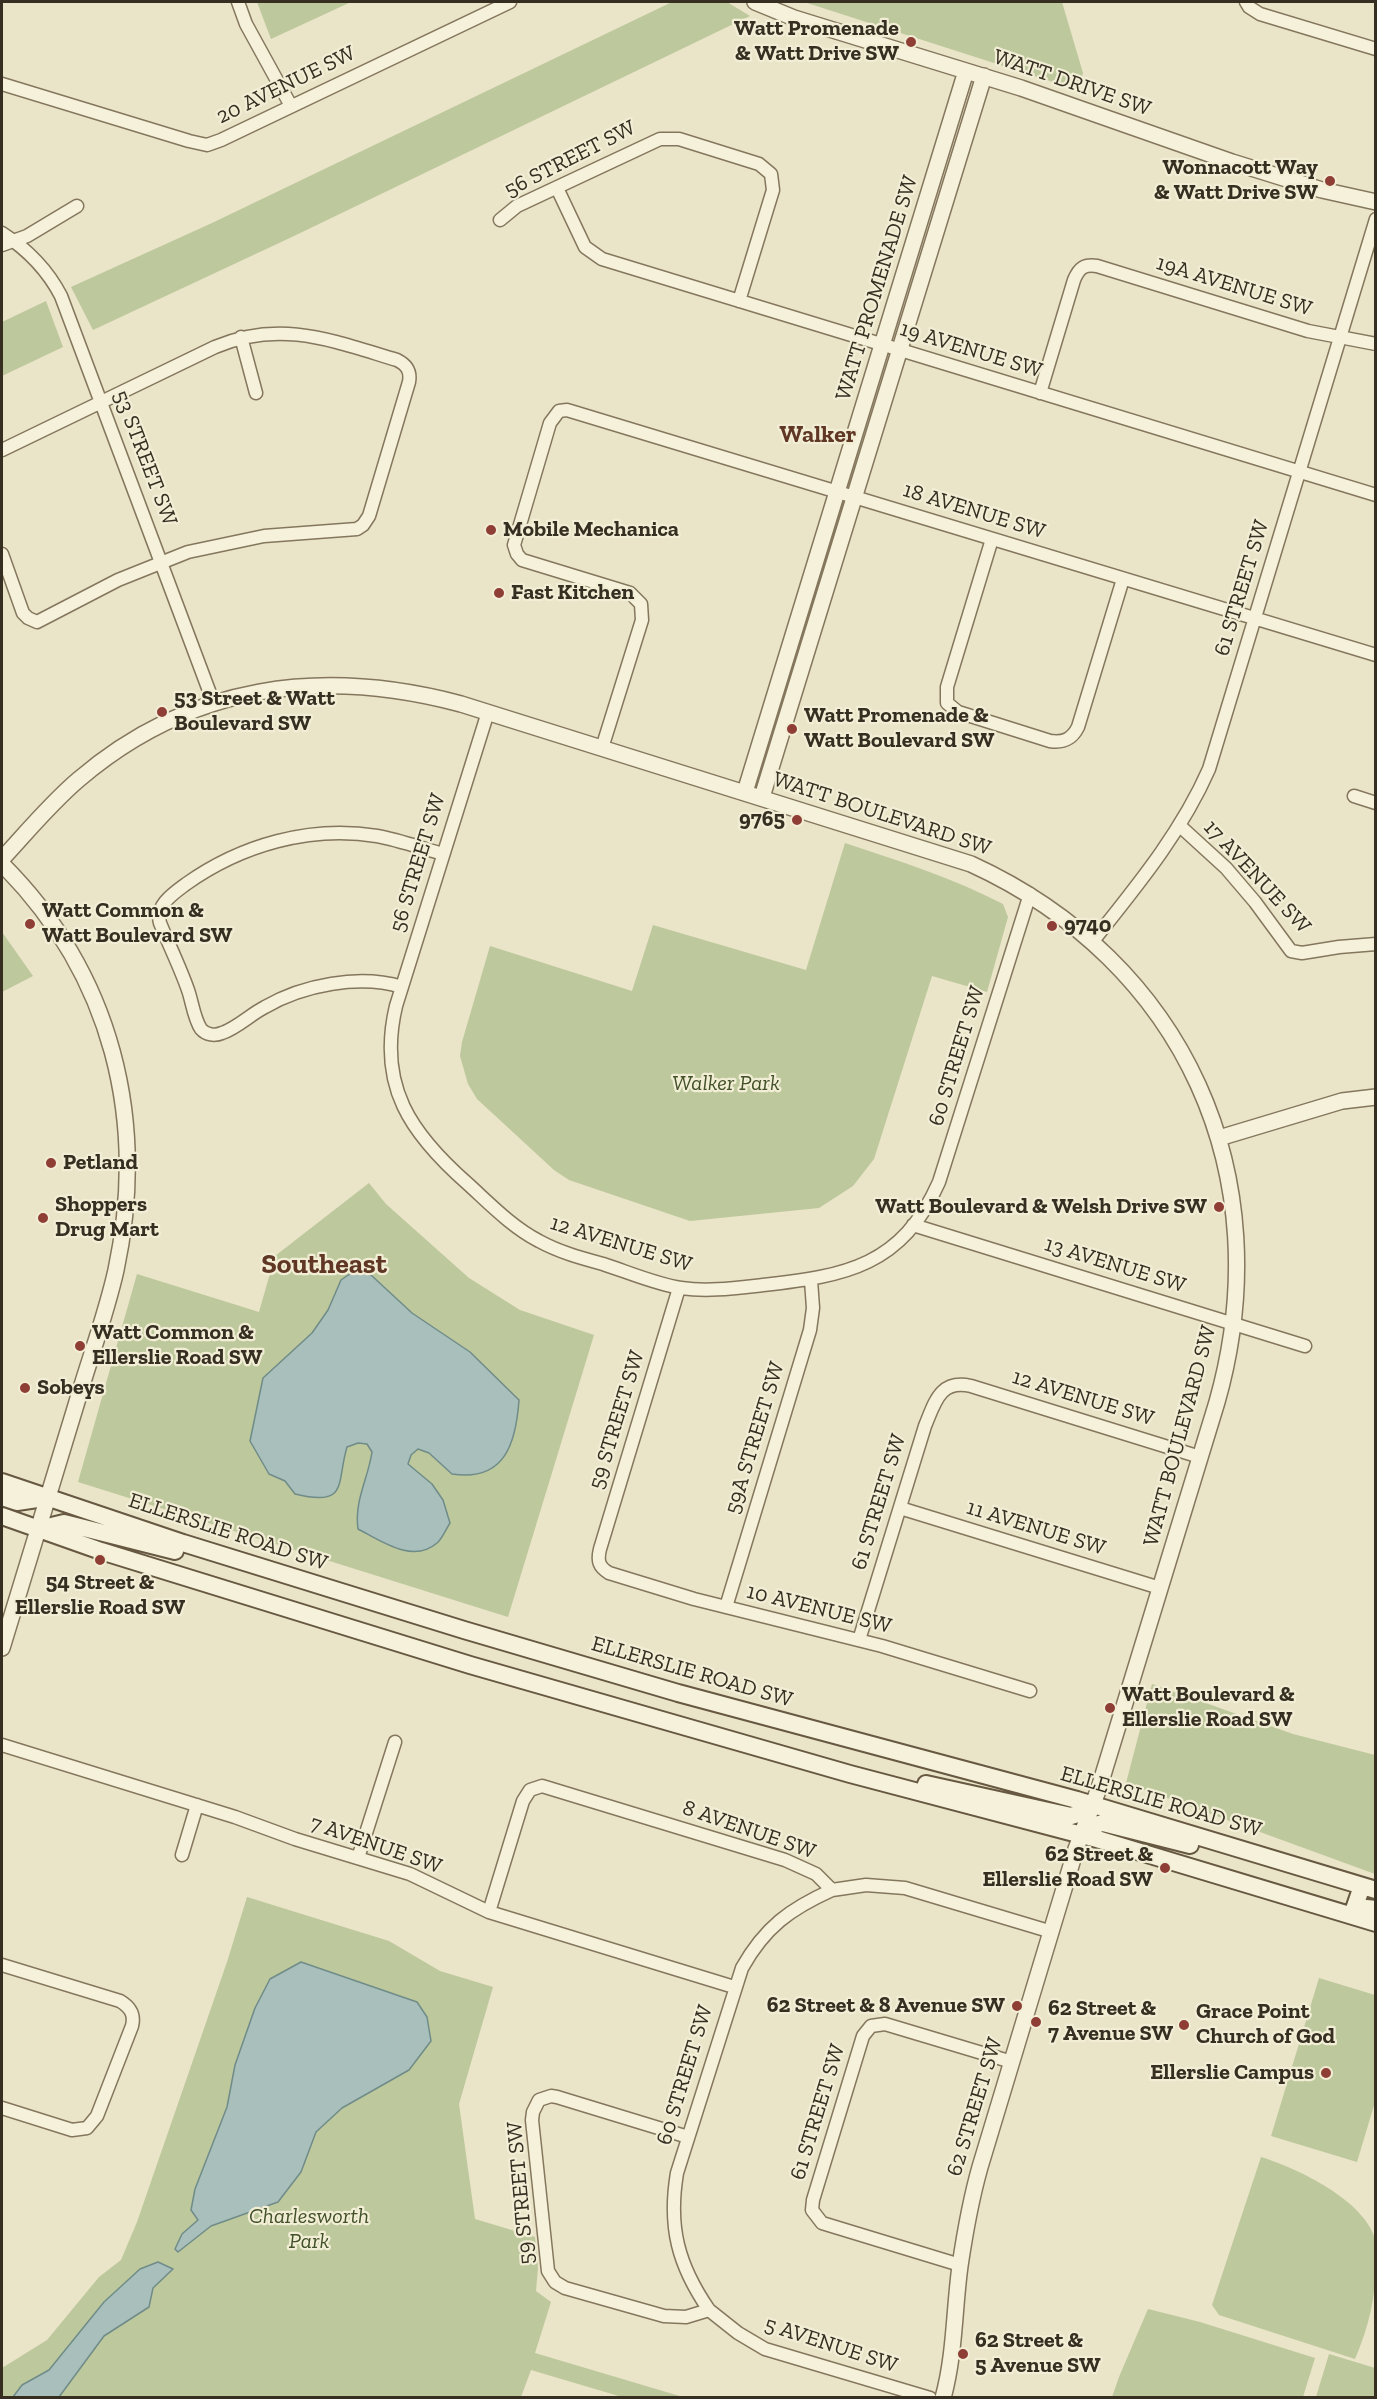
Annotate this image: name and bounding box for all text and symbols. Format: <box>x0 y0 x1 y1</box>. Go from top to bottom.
place label: Watt Promenade & Watt Drive SW <box>734 16 899 68</box>
marker: Watt Promenade & Watt Drive SW <box>904 35 918 49</box>
street label: 20 AVENUE SW <box>212 40 360 130</box>
street label: WATT DRIVE SW <box>990 44 1154 122</box>
street label: 56 STREET SW <box>500 115 640 203</box>
place label: Wonnacott Way & Watt Drive SW <box>1154 155 1318 206</box>
street label: WATT PROMENADE SW <box>830 172 924 404</box>
marker: Wonnacott Way & Watt Drive SW <box>1323 174 1337 188</box>
street label: 19A AVENUE SW <box>1153 250 1315 322</box>
street label: 19 AVENUE SW <box>897 316 1045 384</box>
street label: 53 STREET SW <box>107 387 183 529</box>
district label: Walker <box>780 421 856 449</box>
street label: 18 AVENUE SW <box>900 477 1048 545</box>
place label: Mobile Mechanica <box>503 517 679 543</box>
street label: 61 STREET SW <box>1209 517 1275 659</box>
marker: Mobile Mechanica <box>484 523 498 537</box>
place label: Fast Kitchen <box>511 580 634 606</box>
marker: Fast Kitchen <box>492 586 506 600</box>
place label: 53 Street & Watt Boulevard SW <box>174 686 335 738</box>
place label: Watt Promenade & Watt Boulevard SW <box>804 703 995 754</box>
marker: 53 Street & Watt Boulevard SW <box>155 705 169 719</box>
marker: Watt Promenade & Watt Boulevard SW <box>785 722 799 736</box>
street label: WATT BOULEVARD SW <box>770 766 994 862</box>
street label: 56 STREET SW <box>384 791 452 935</box>
place label: 9765 <box>739 807 785 833</box>
marker: 9765 <box>790 813 804 827</box>
street label: 17 AVENUE SW <box>1198 815 1316 939</box>
place label: Watt Common & Watt Boulevard SW <box>42 898 233 950</box>
place label: 9740 <box>1064 913 1111 939</box>
marker: Watt Common & Watt Boulevard SW <box>23 917 37 931</box>
marker: 9740 <box>1045 919 1059 933</box>
street label: 60 STREET SW <box>923 983 991 1129</box>
park label: Walker Park <box>672 1071 780 1097</box>
place label: Petland <box>63 1150 138 1176</box>
marker: Petland <box>44 1156 58 1170</box>
place label: Shoppers Drug Mart <box>55 1192 159 1244</box>
place label: Watt Boulevard & Welsh Drive SW <box>875 1194 1207 1220</box>
marker: Watt Boulevard & Welsh Drive SW <box>1212 1200 1226 1214</box>
street label: 12 AVENUE SW <box>547 1210 695 1278</box>
marker: Shoppers Drug Mart <box>36 1211 50 1225</box>
street label: 13 AVENUE SW <box>1041 1231 1189 1299</box>
district label: Southeast <box>261 1248 387 1282</box>
place label: Watt Common & Ellerslie Road SW <box>92 1320 262 1372</box>
street label: WATT BOULEVARD SW <box>1138 1323 1222 1549</box>
marker: Watt Common & Ellerslie Road SW <box>73 1339 87 1353</box>
street label: 59 STREET SW <box>583 1348 651 1492</box>
street label: 59A STREET SW <box>719 1359 791 1517</box>
street label: 12 AVENUE SW <box>1009 1364 1157 1432</box>
place label: Sobeys <box>37 1375 105 1401</box>
marker: Sobeys <box>18 1381 32 1395</box>
street label: 61 STREET SW <box>846 1431 912 1573</box>
street label: ELLERSLIE ROAD SW <box>125 1487 331 1577</box>
street label: 11 AVENUE SW <box>963 1494 1109 1562</box>
marker: 54 Street & Ellerslie Road SW <box>93 1553 107 1567</box>
place label: 54 Street & Ellerslie Road SW <box>15 1570 185 1622</box>
street label: 10 AVENUE SW <box>744 1578 894 1640</box>
street label: ELLERSLIE ROAD SW <box>588 1631 796 1713</box>
place label: Watt Boulevard & Ellerslie Road SW <box>1122 1682 1294 1734</box>
marker: Watt Boulevard & Ellerslie Road SW <box>1103 1701 1117 1715</box>
street label: ELLERSLIE ROAD SW <box>1057 1761 1265 1843</box>
street label: 8 AVENUE SW <box>679 1795 819 1865</box>
street label: 7 AVENUE SW <box>307 1810 445 1880</box>
place label: 62 Street & Ellerslie Road SW <box>983 1842 1153 1894</box>
marker: 62 Street & Ellerslie Road SW <box>1158 1861 1172 1875</box>
place label: 62 Street & 8 Avenue SW <box>767 1993 1005 2019</box>
place label: 62 Street & 7 Avenue SW <box>1048 1996 1173 2048</box>
marker: 62 Street & 8 Avenue SW <box>1010 1999 1024 2013</box>
place label: Grace Point Church of God <box>1196 1999 1335 2050</box>
street label: 60 STREET SW <box>651 2002 719 2148</box>
marker: 62 Street & 7 Avenue SW <box>1029 2015 1043 2029</box>
marker: Grace Point Church of God <box>1177 2018 1191 2032</box>
street label: 62 STREET SW <box>941 2034 1009 2180</box>
street label: 61 STREET SW <box>785 2041 851 2183</box>
place label: Ellerslie Campus <box>1150 2060 1314 2086</box>
marker: Ellerslie Campus <box>1319 2066 1333 2080</box>
street label: 59 STREET SW <box>502 2120 540 2266</box>
park label: Charlesworth Park <box>249 2204 369 2256</box>
street label: 5 AVENUE SW <box>761 2311 901 2379</box>
place label: 62 Street & 5 Avenue SW <box>975 2328 1101 2380</box>
marker: 62 Street & 5 Avenue SW <box>956 2347 970 2361</box>

